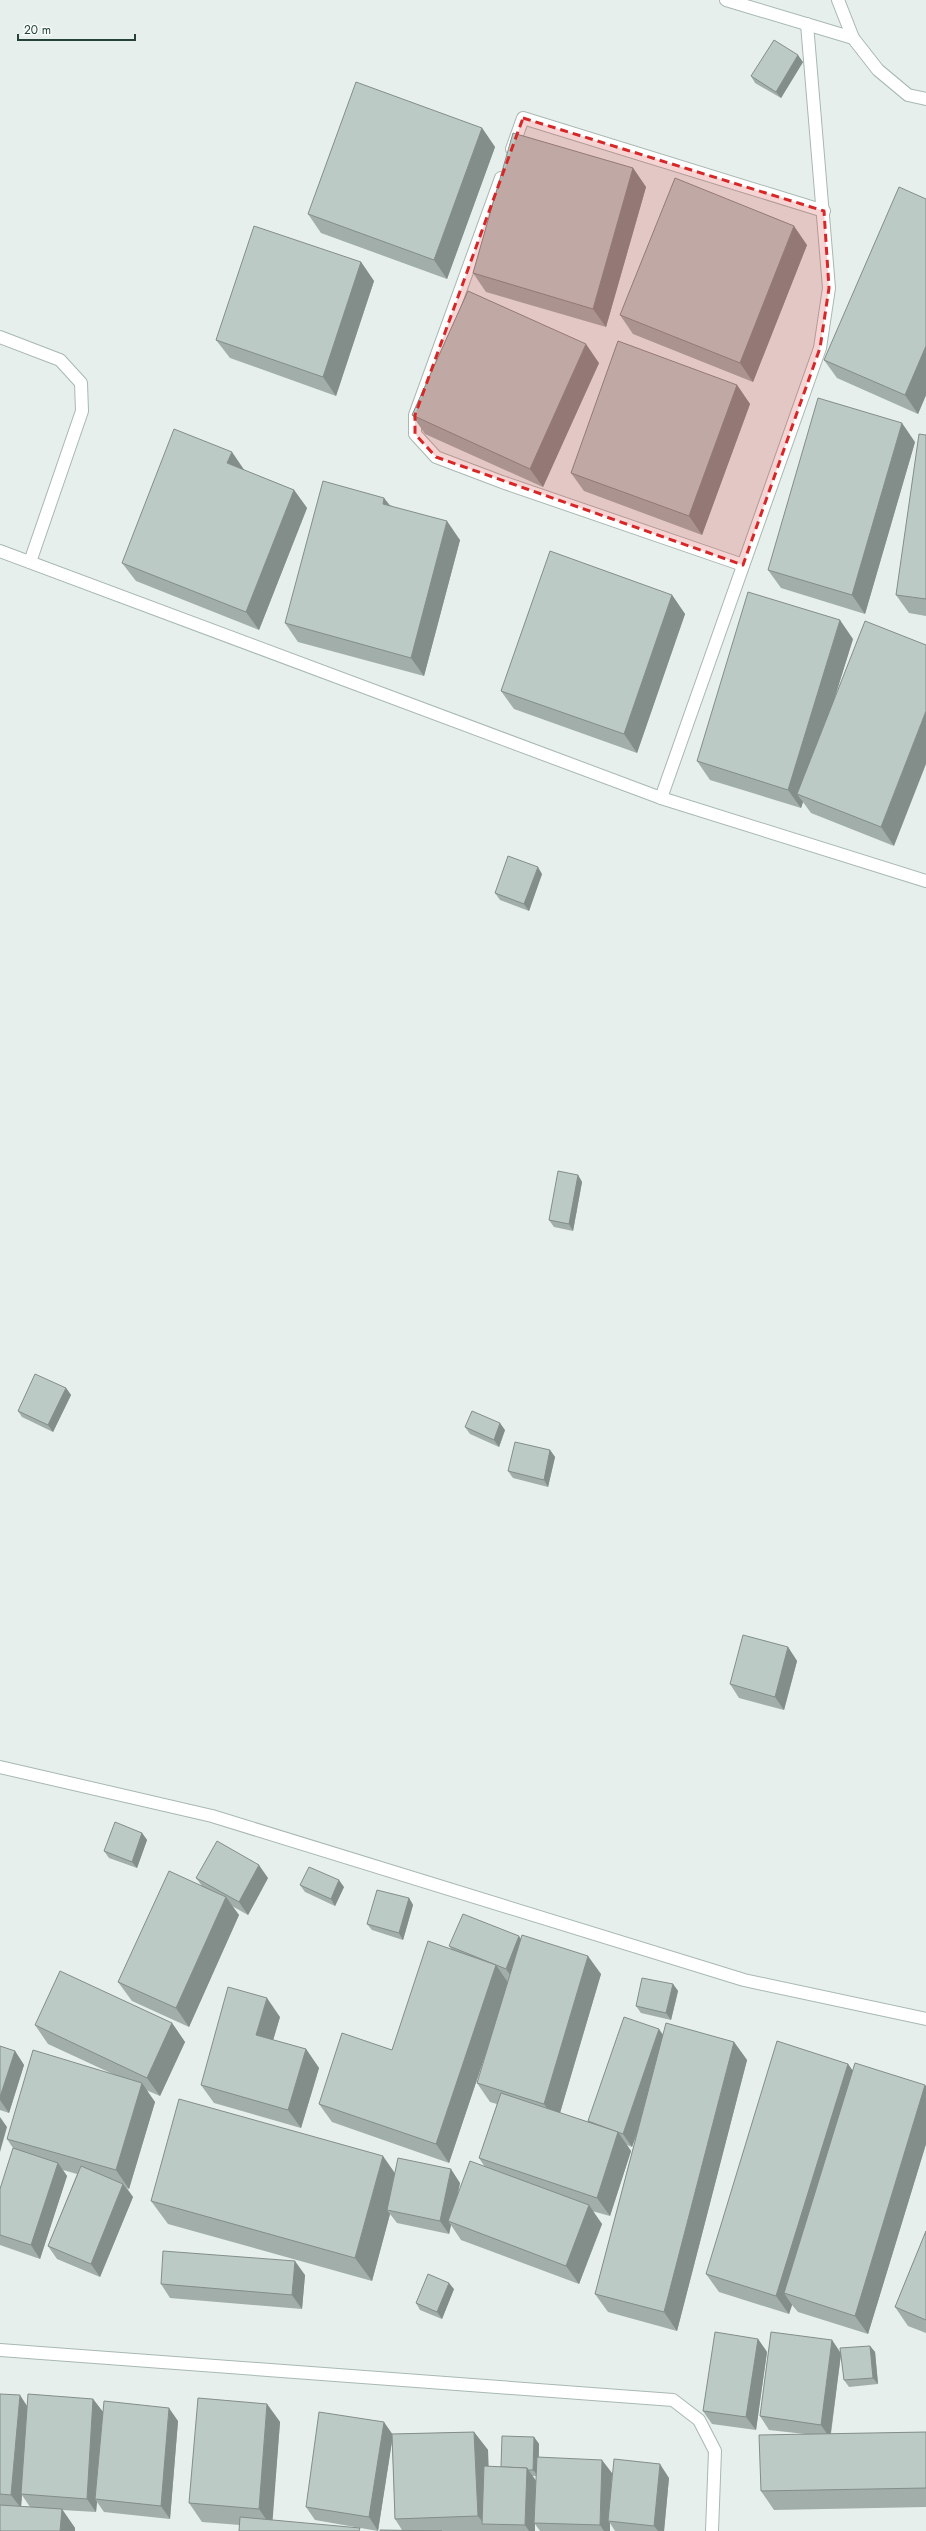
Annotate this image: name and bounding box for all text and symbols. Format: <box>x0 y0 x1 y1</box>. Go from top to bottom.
scale bar <box>18 16 135 42</box>
text: 20 m <box>24 21 51 39</box>

